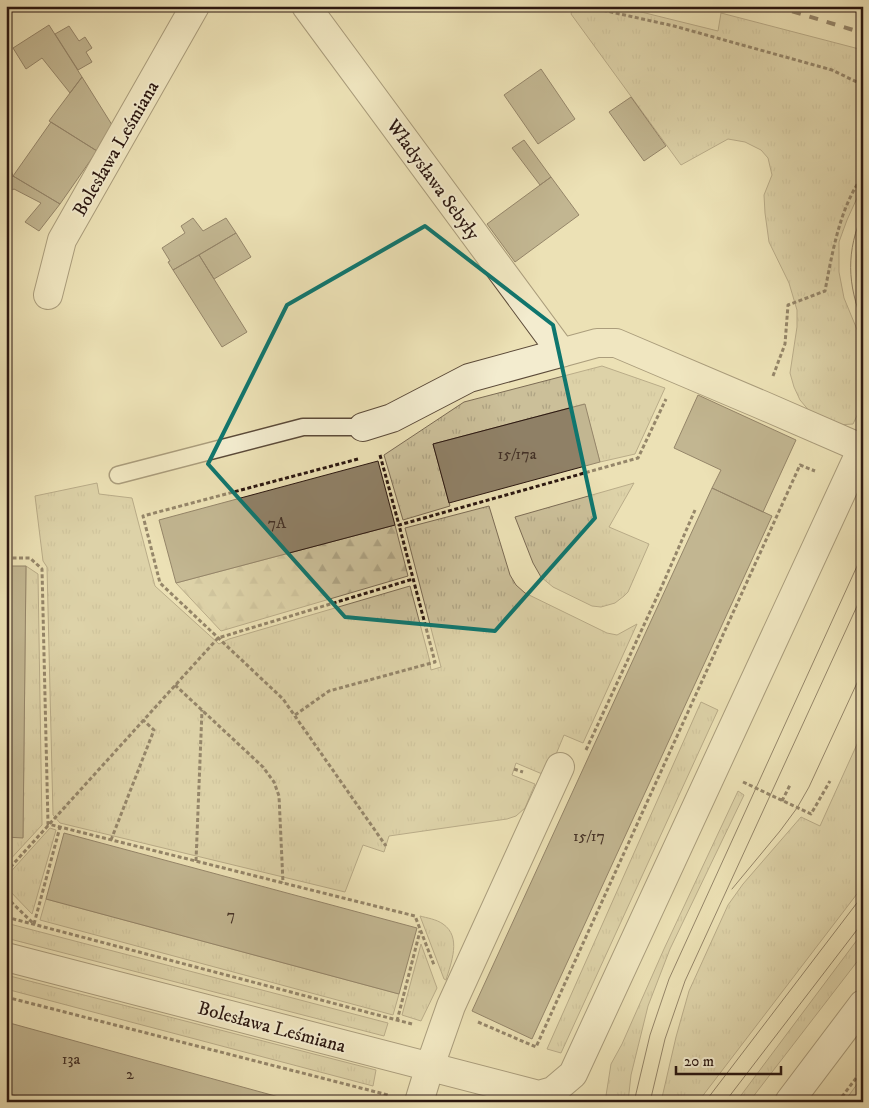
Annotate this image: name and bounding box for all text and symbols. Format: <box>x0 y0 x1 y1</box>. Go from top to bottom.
street label: Bolesława Leśmiana <box>68 77 164 220</box>
street label: Władysława Sebyły <box>381 114 485 246</box>
house number: 15/17a <box>498 444 537 464</box>
house number: 7A <box>268 513 287 533</box>
house number: 15/17 <box>573 826 605 846</box>
house number: 7 <box>227 905 235 925</box>
street label: Bolesława Leśmiana <box>195 997 348 1058</box>
scale bar <box>676 1043 782 1075</box>
house number: 13a <box>62 1049 81 1069</box>
text: 20 m <box>684 1052 714 1071</box>
house number: 2 <box>126 1064 134 1084</box>

